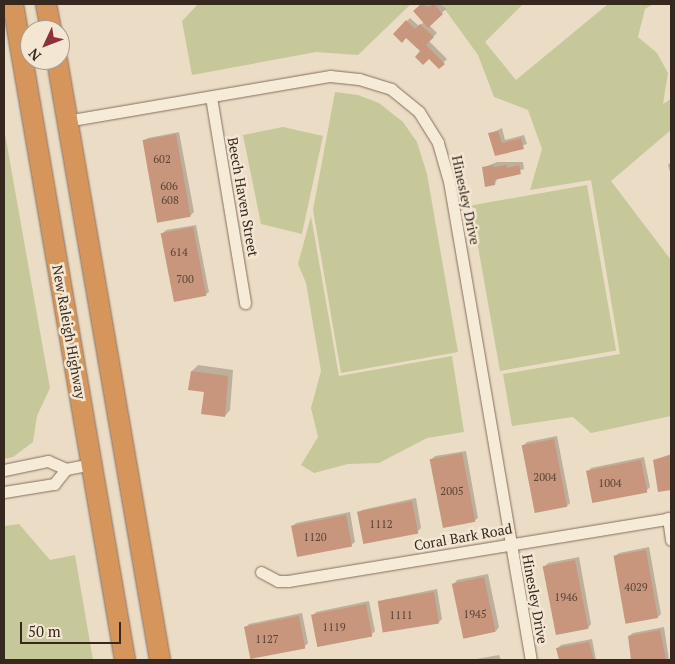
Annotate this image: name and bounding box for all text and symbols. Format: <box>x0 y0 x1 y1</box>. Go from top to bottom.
north arrow <box>20 20 70 70</box>
text: N <box>24 45 45 65</box>
street label: Beech Haven Street <box>224 136 262 258</box>
house number: 602 <box>153 152 171 166</box>
street label: Hinesley Drive <box>448 154 484 246</box>
house number: 606 <box>160 179 178 193</box>
house number: 608 <box>161 193 179 207</box>
house number: 614 <box>170 245 188 259</box>
street label: New Raleigh Highway <box>49 264 89 400</box>
house number: 700 <box>176 272 194 286</box>
house number: 2004 <box>533 470 557 484</box>
house number: 1004 <box>598 476 622 490</box>
house number: 2005 <box>440 484 464 498</box>
house number: 1112 <box>369 517 393 531</box>
street label: Coral Bark Road <box>413 520 513 554</box>
house number: 1120 <box>303 530 327 544</box>
street label: Hinesley Drive <box>519 553 551 645</box>
house number: 4029 <box>624 580 648 594</box>
house number: 1946 <box>554 590 578 604</box>
house number: 1945 <box>463 607 487 621</box>
house number: 1111 <box>389 608 413 622</box>
scale bar <box>22 612 124 644</box>
house number: 1119 <box>322 620 346 634</box>
text: 50 m <box>28 621 61 641</box>
house number: 1127 <box>255 632 279 646</box>

